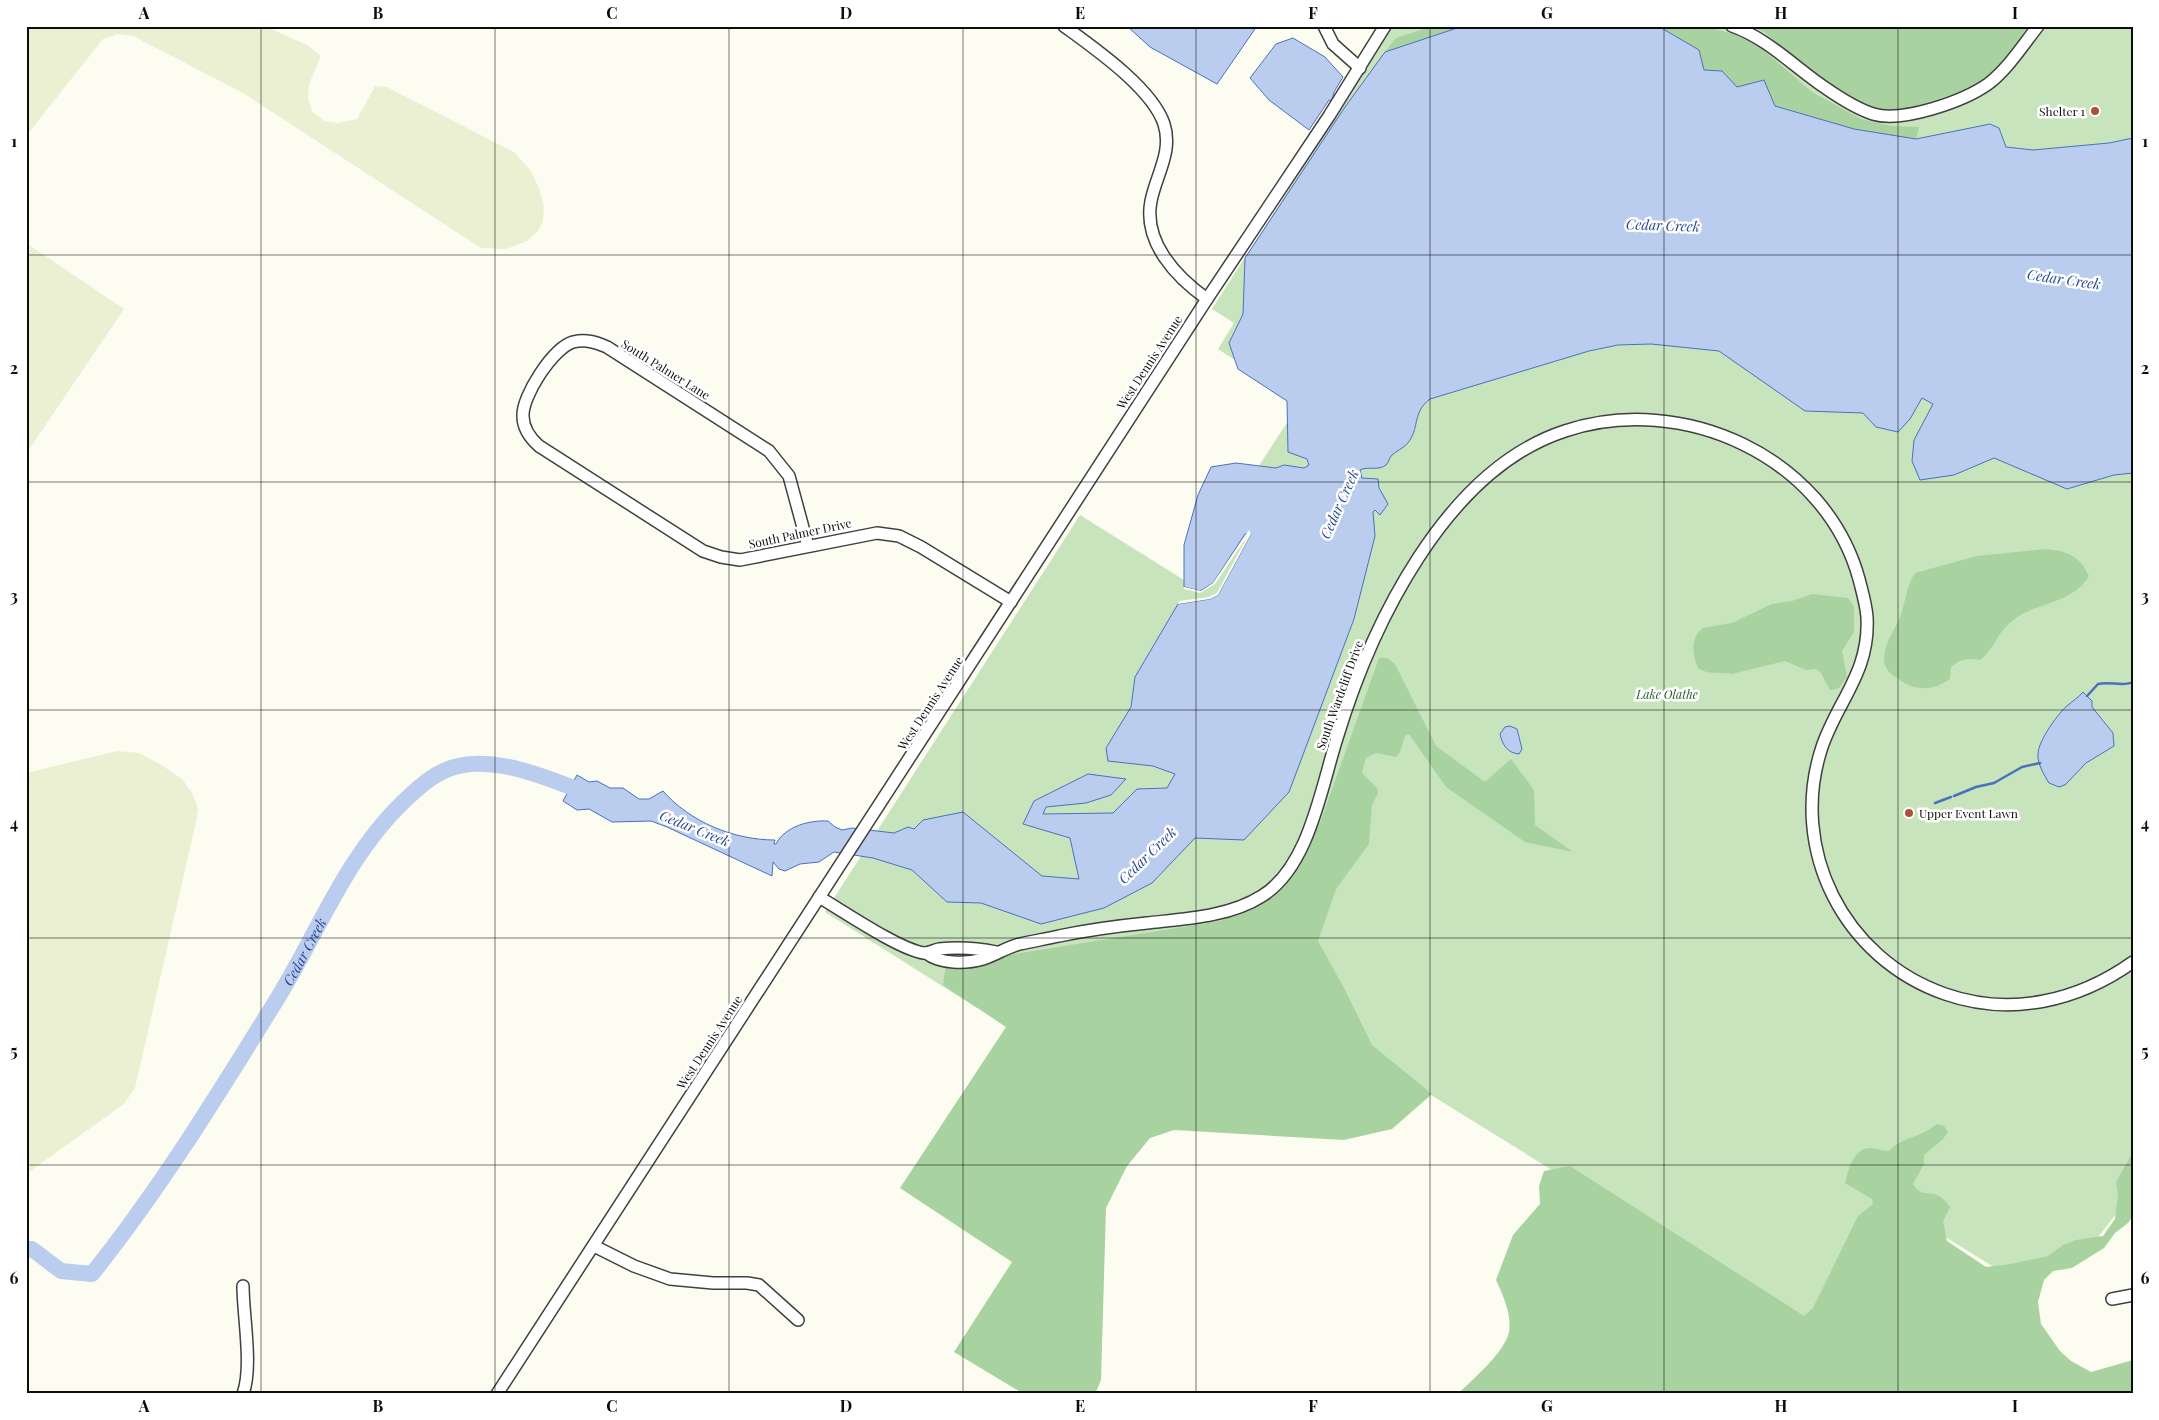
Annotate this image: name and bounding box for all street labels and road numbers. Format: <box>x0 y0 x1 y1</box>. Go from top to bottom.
street label: West Dennis Avenue <box>1112 312 1185 413</box>
street label: South Palmer Lane <box>619 335 713 403</box>
street label: South Palmer Drive <box>747 514 853 552</box>
street label: South Wardcliff Drive <box>1312 638 1366 752</box>
street label: West Dennis Avenue <box>893 653 966 754</box>
street label: West Dennis Avenue <box>672 992 745 1093</box>

